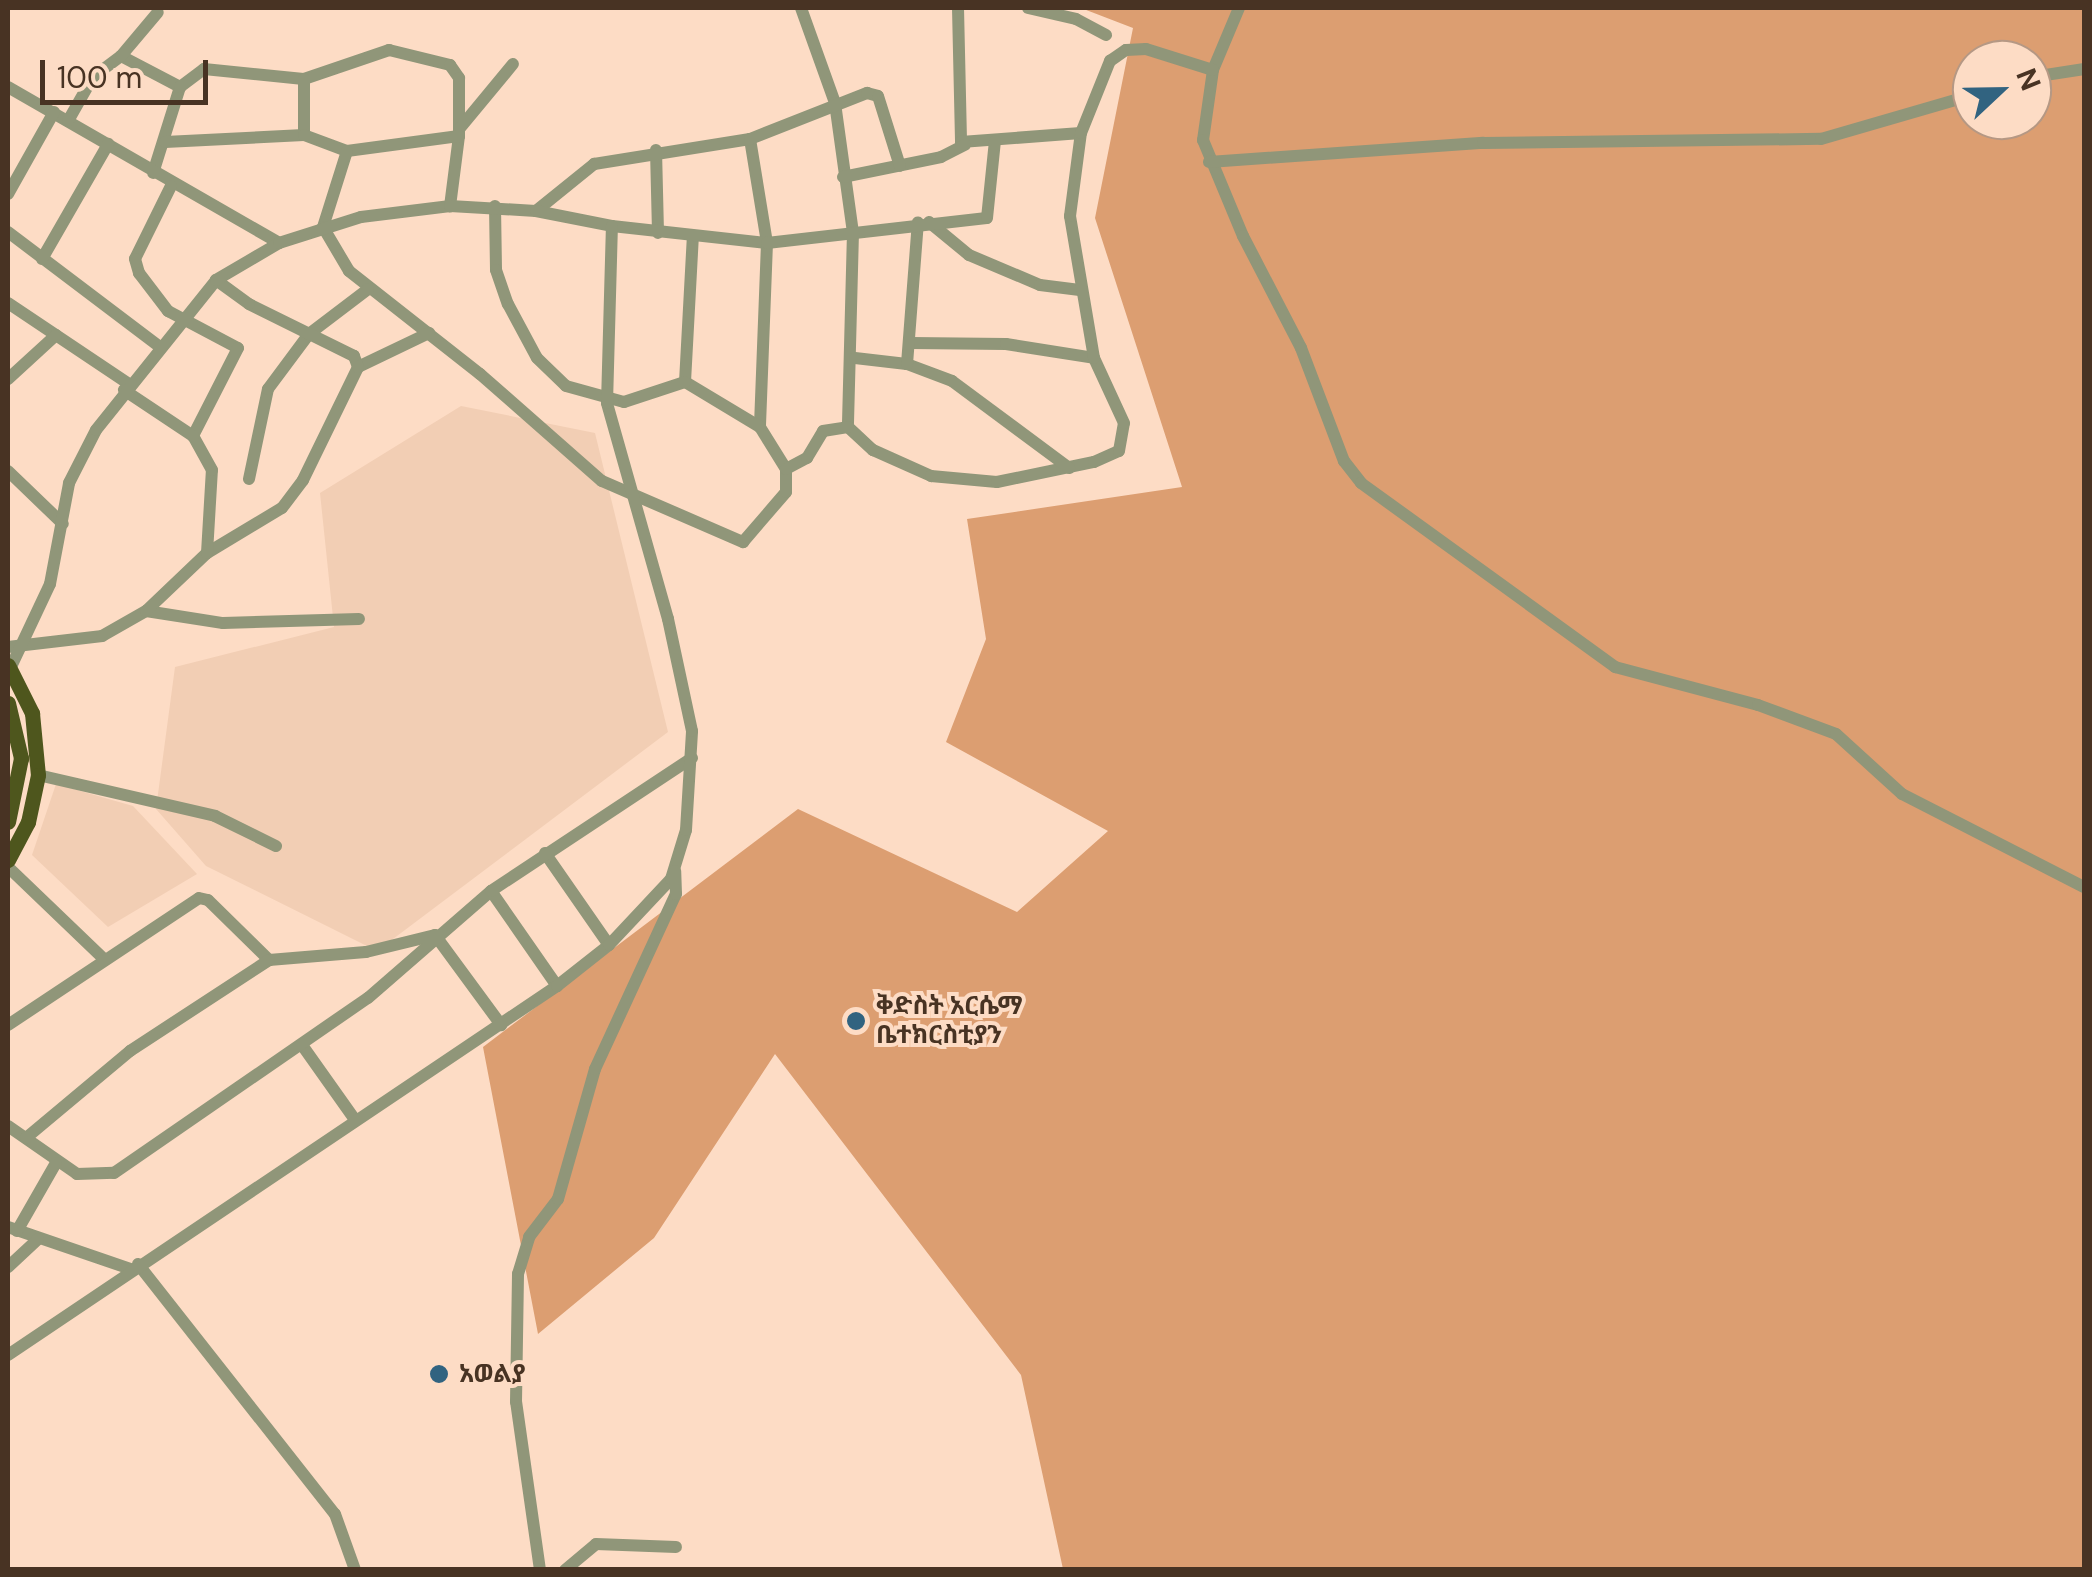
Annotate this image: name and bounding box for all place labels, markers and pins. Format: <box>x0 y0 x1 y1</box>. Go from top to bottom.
place label: ቅድስት አርሴማ ቤተክርስቲያን <box>876 992 1023 1051</box>
marker: ቅድስት አርሴማ ቤተክርስቲያን <box>845 1010 867 1032</box>
place label: አወልያ <box>459 1359 526 1389</box>
marker: አወልያ <box>428 1363 450 1385</box>

